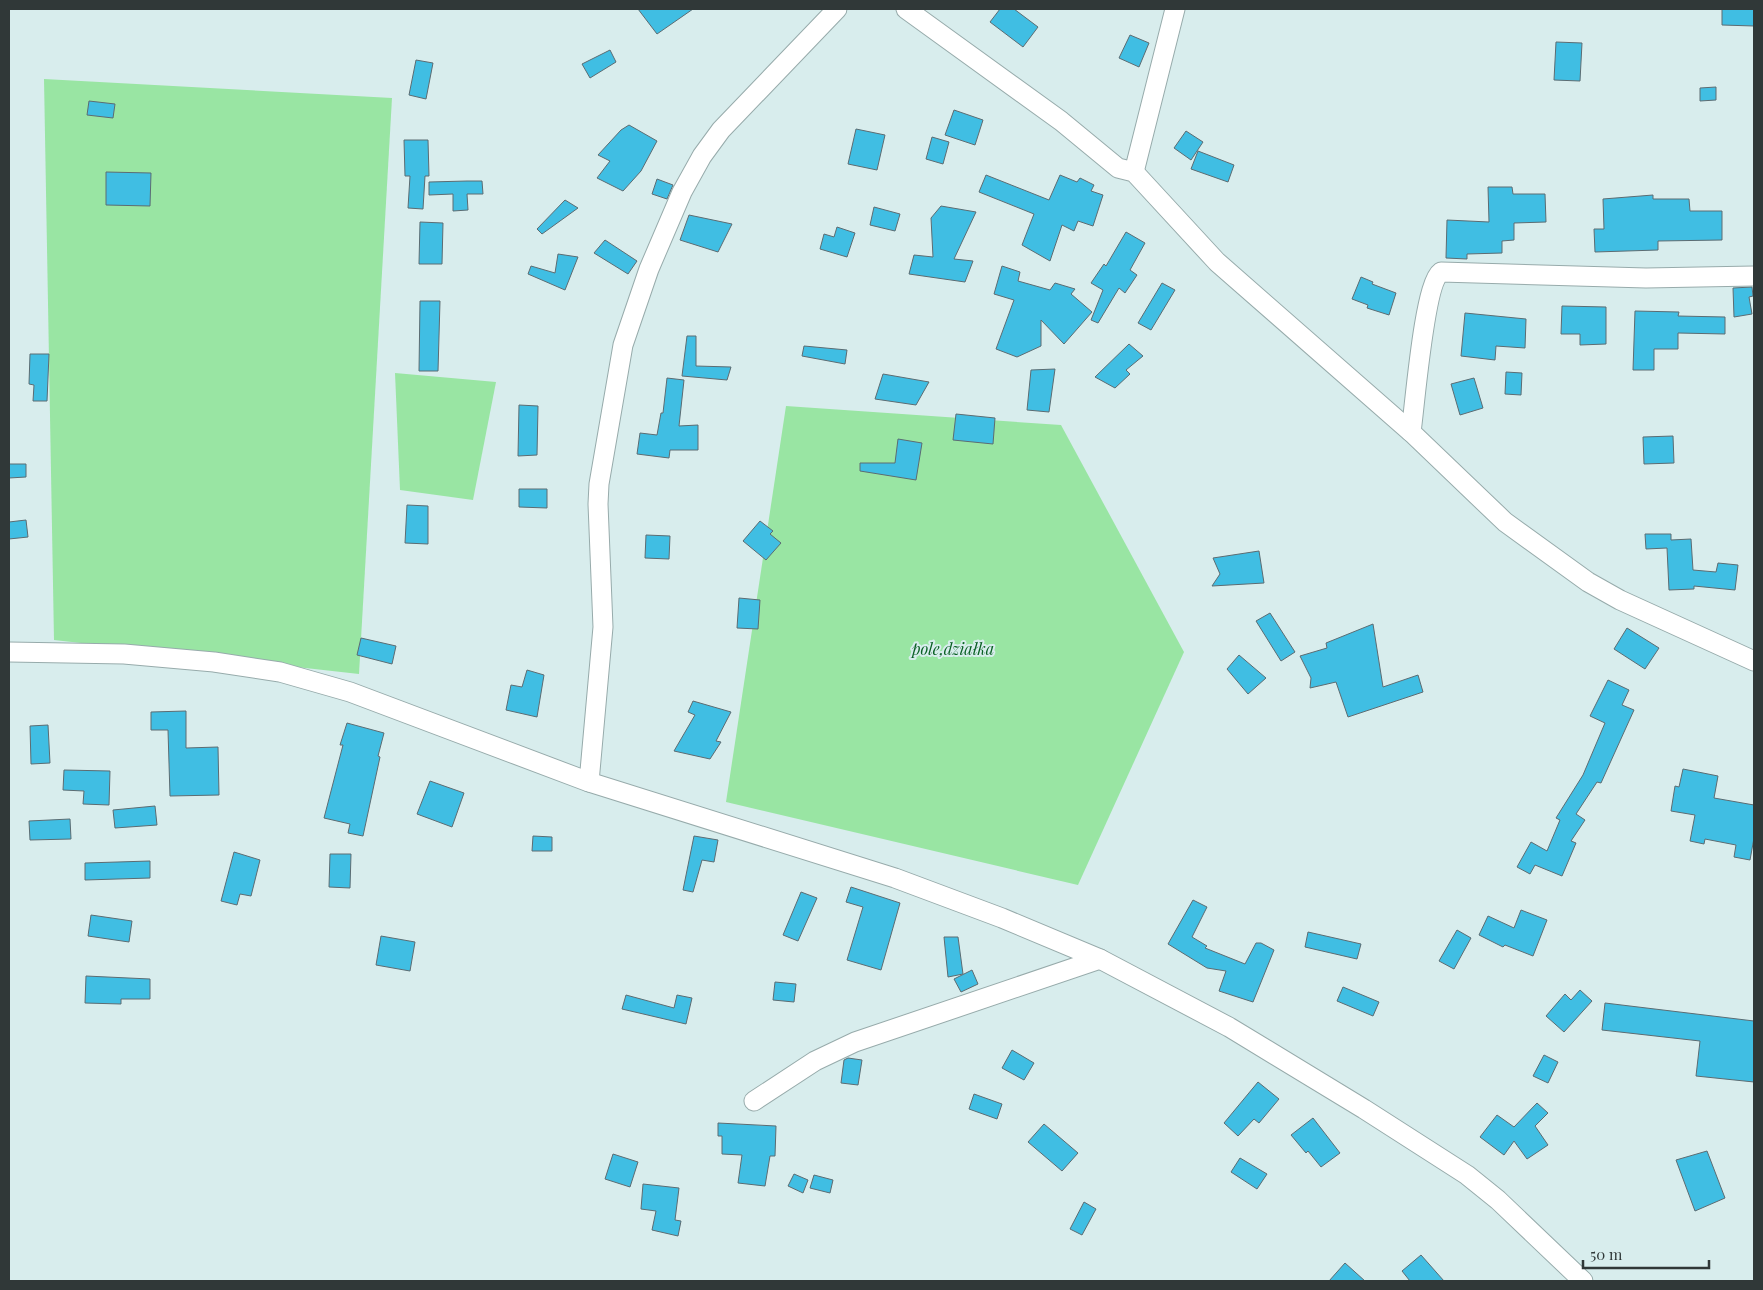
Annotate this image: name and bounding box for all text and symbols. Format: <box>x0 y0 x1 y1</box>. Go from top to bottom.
park label: pole,działka <box>910 638 994 659</box>
scale bar <box>1583 1238 1709 1270</box>
text: 50 m <box>1590 1244 1623 1264</box>

